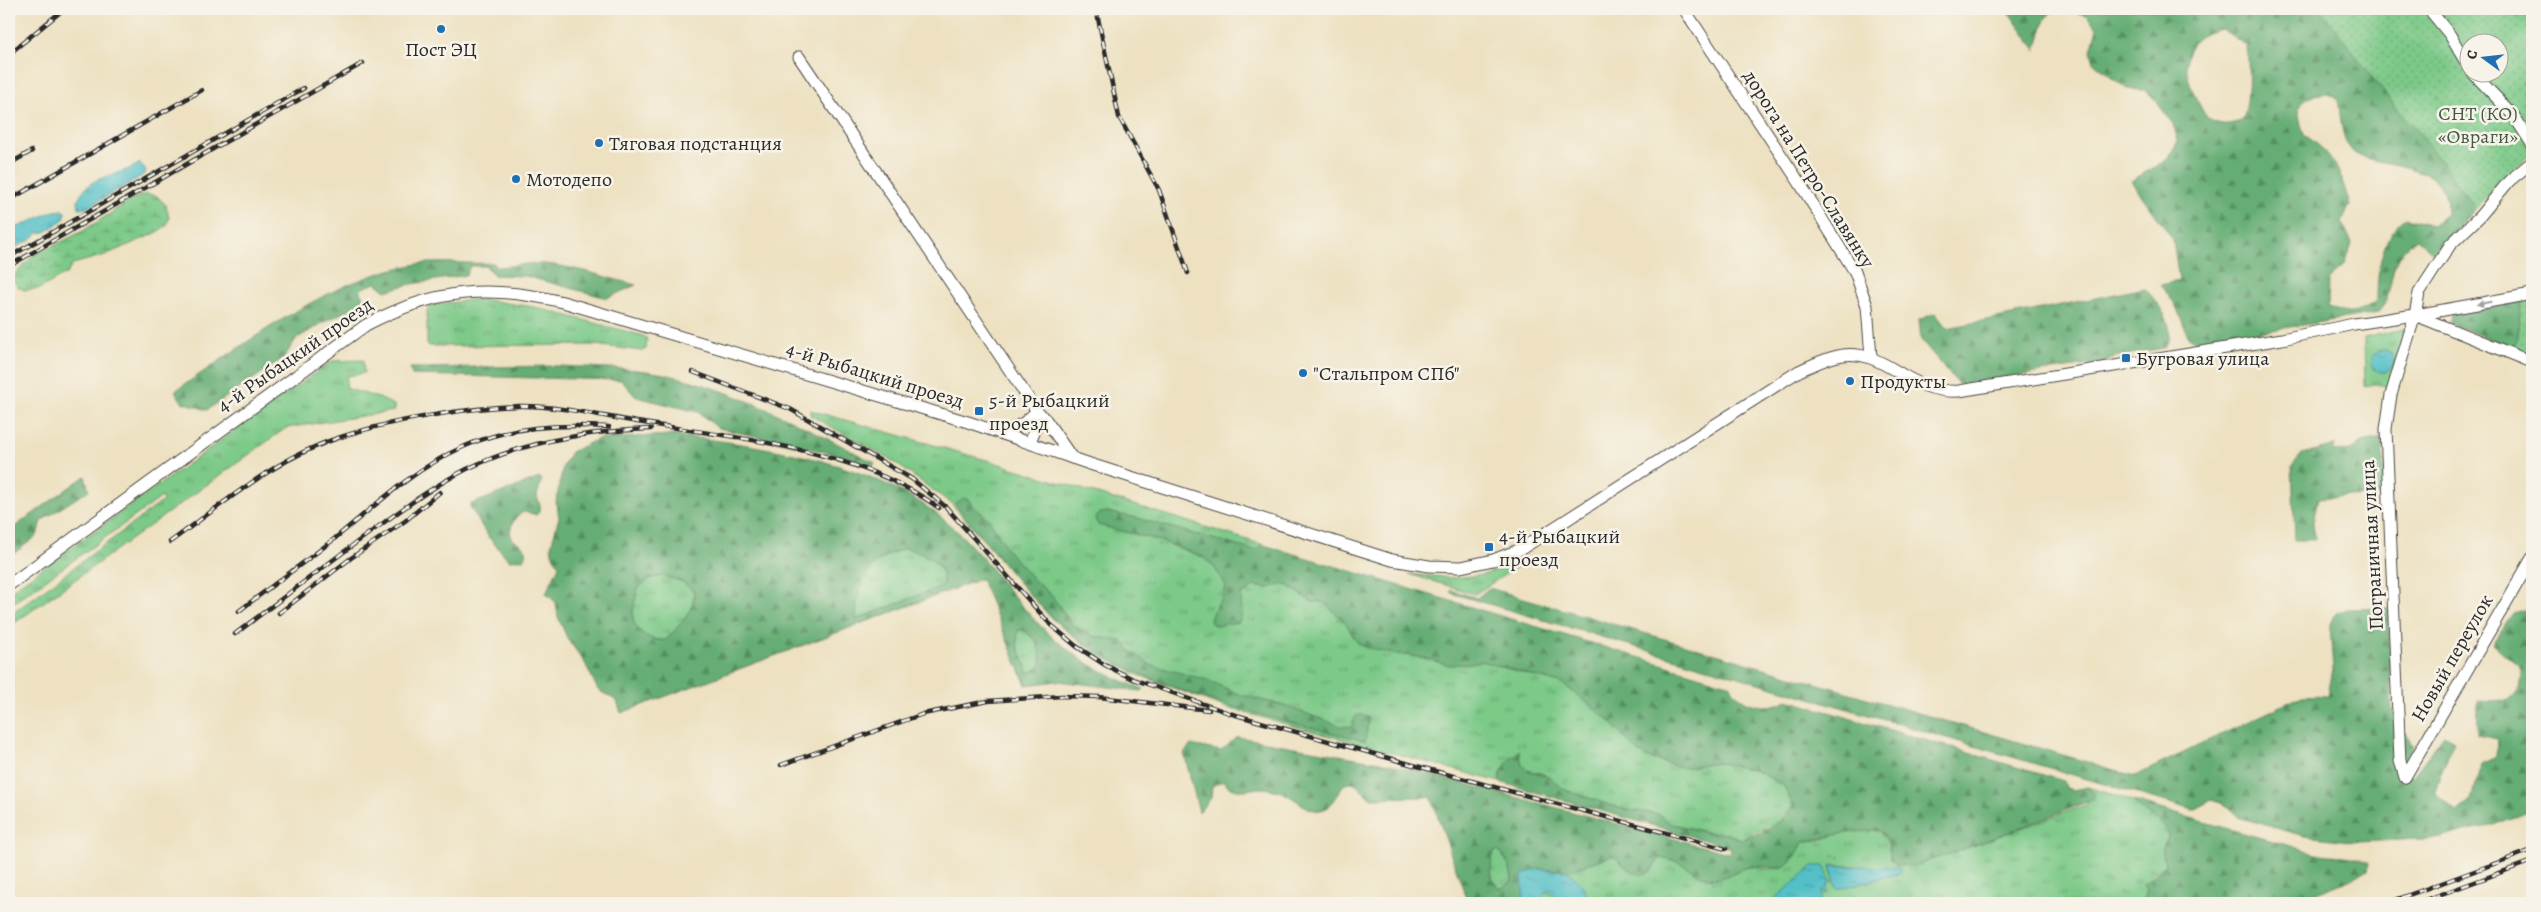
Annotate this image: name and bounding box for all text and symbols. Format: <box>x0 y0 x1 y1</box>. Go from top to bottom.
marker: Пост ЭЦ <box>435 23 447 35</box>
north arrow <box>2458 32 2508 82</box>
place label: Пост ЭЦ <box>405 36 477 63</box>
text: С <box>2462 48 2482 61</box>
street label: дорога на Петро-Славянку <box>1736 64 1882 274</box>
park label: СНТ (КО) «Овраги» <box>2438 100 2519 150</box>
place label: Тяговая подстанция <box>609 130 782 157</box>
marker: Тяговая подстанция <box>593 137 605 149</box>
place label: Мотодепо <box>526 166 612 193</box>
marker: Мотодепо <box>510 173 522 185</box>
street label: 4-й Рыбацкий проезд <box>212 291 379 419</box>
one-way arrow <box>2476 299 2492 307</box>
street label: 4-й Рыбацкий проезд <box>783 335 967 415</box>
place label: Бугровая улица <box>2136 345 2270 372</box>
marker: Бугровая улица <box>2120 352 2132 364</box>
place label: "Стальпром СПб" <box>1313 360 1460 387</box>
marker: "Стальпром СПб" <box>1297 367 1309 379</box>
place label: Продукты <box>1860 368 1946 395</box>
marker: Продукты <box>1844 375 1856 387</box>
place label: 5-й Рыбацкий проезд <box>989 387 1110 437</box>
marker: 5-й Рыбацкий проезд <box>973 405 985 417</box>
street label: Пограничная улица <box>2354 458 2390 631</box>
place label: 4-й Рыбацкий проезд <box>1499 523 1620 573</box>
marker: 4-й Рыбацкий проезд <box>1483 541 1495 553</box>
street label: Новый переулок <box>2405 589 2499 727</box>

